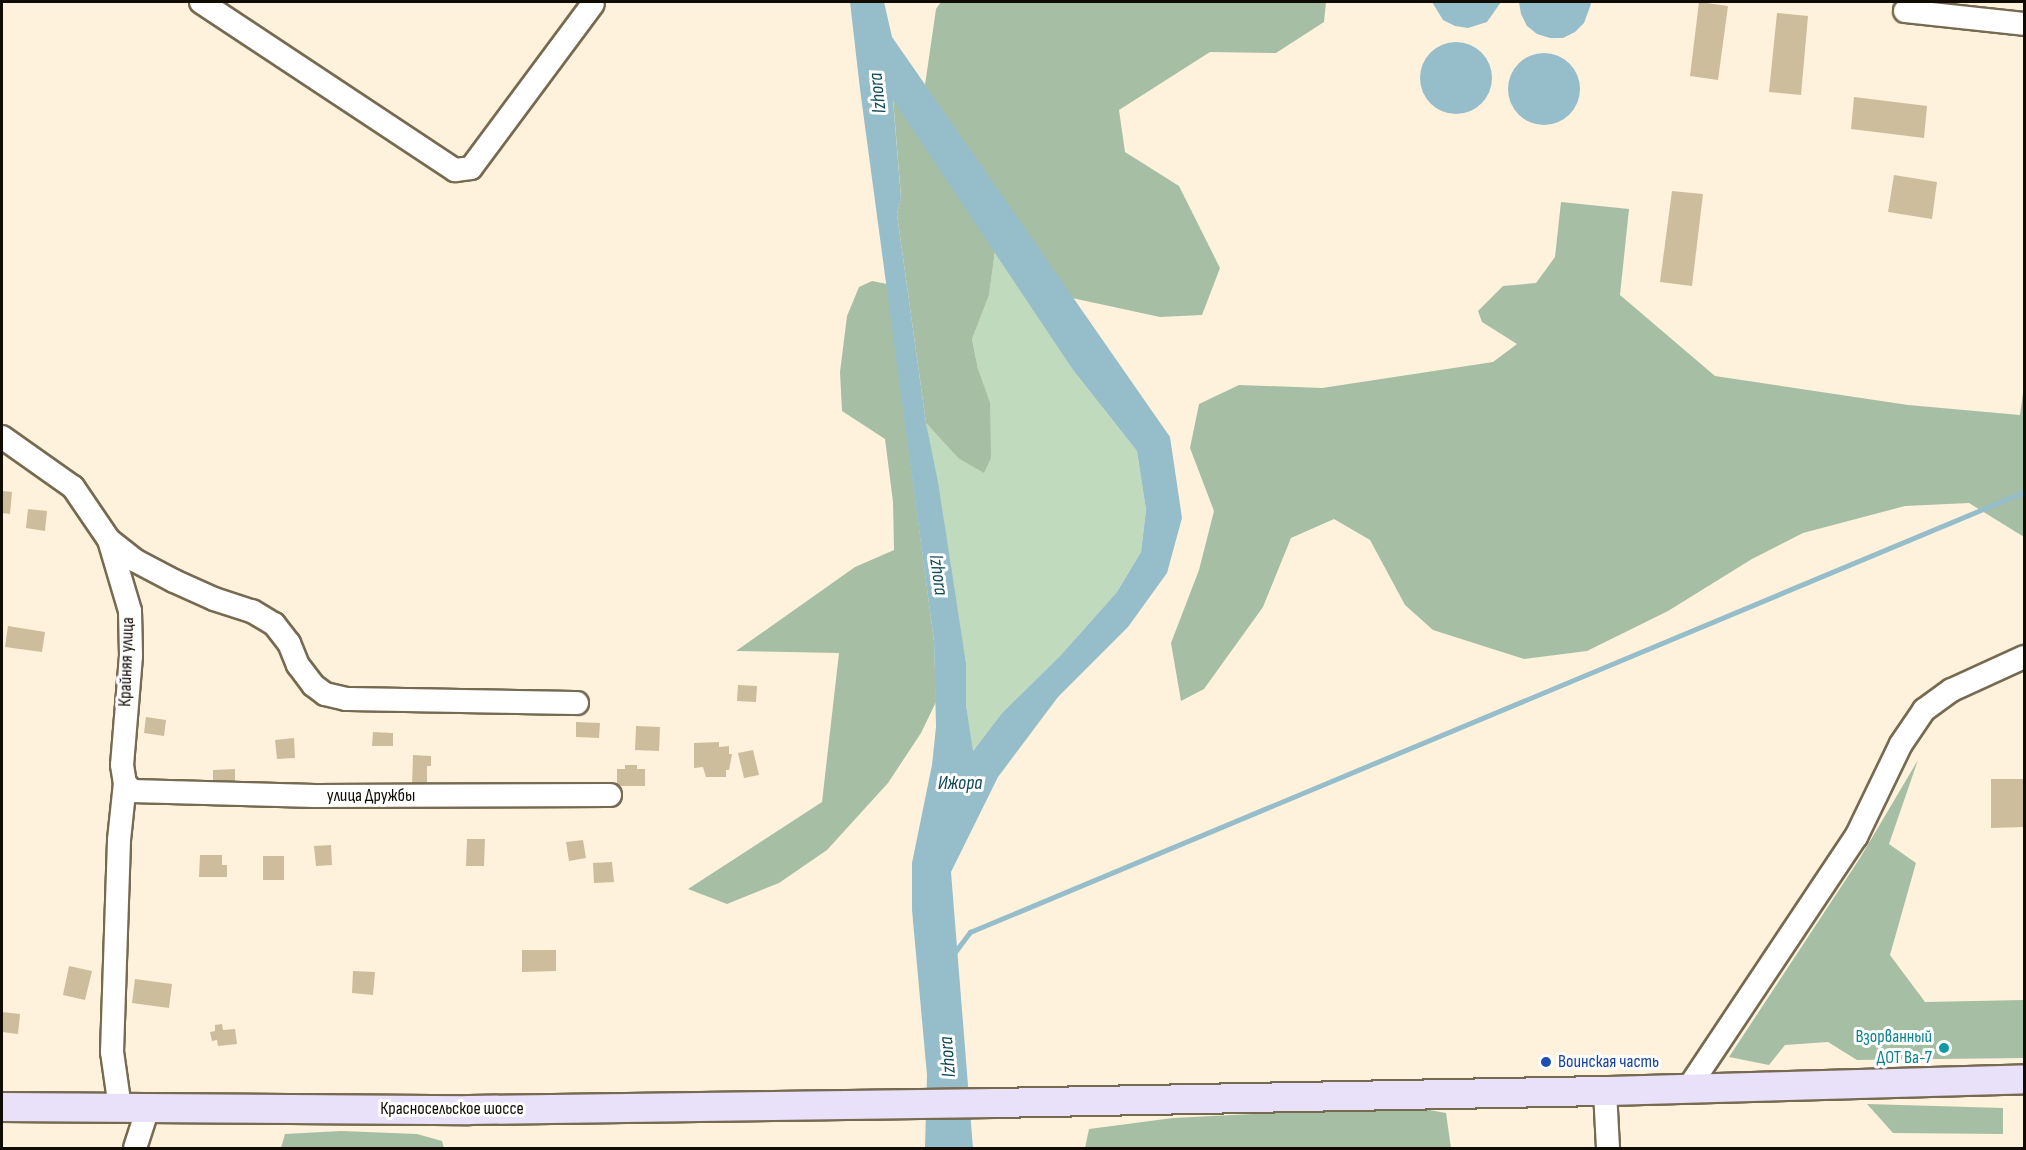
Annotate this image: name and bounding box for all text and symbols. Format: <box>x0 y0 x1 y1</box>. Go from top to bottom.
water label: Izhora <box>864 71 892 115</box>
water label: Izhora <box>923 553 953 597</box>
street label: Крайняя улица <box>115 617 139 707</box>
water label: Ижора <box>938 771 982 795</box>
street label: улица Дружбы <box>327 785 415 807</box>
place label: Взорванный ДОТ Ва-7 <box>1855 1027 1932 1070</box>
water label: Izhora <box>935 1036 961 1078</box>
marker: Взорванный ДОТ Ва-7 <box>1937 1041 1951 1055</box>
place label: Воинская часть <box>1558 1051 1659 1073</box>
marker: Воинская часть <box>1539 1055 1553 1069</box>
street label: Красносельское шоссе <box>380 1098 524 1120</box>

